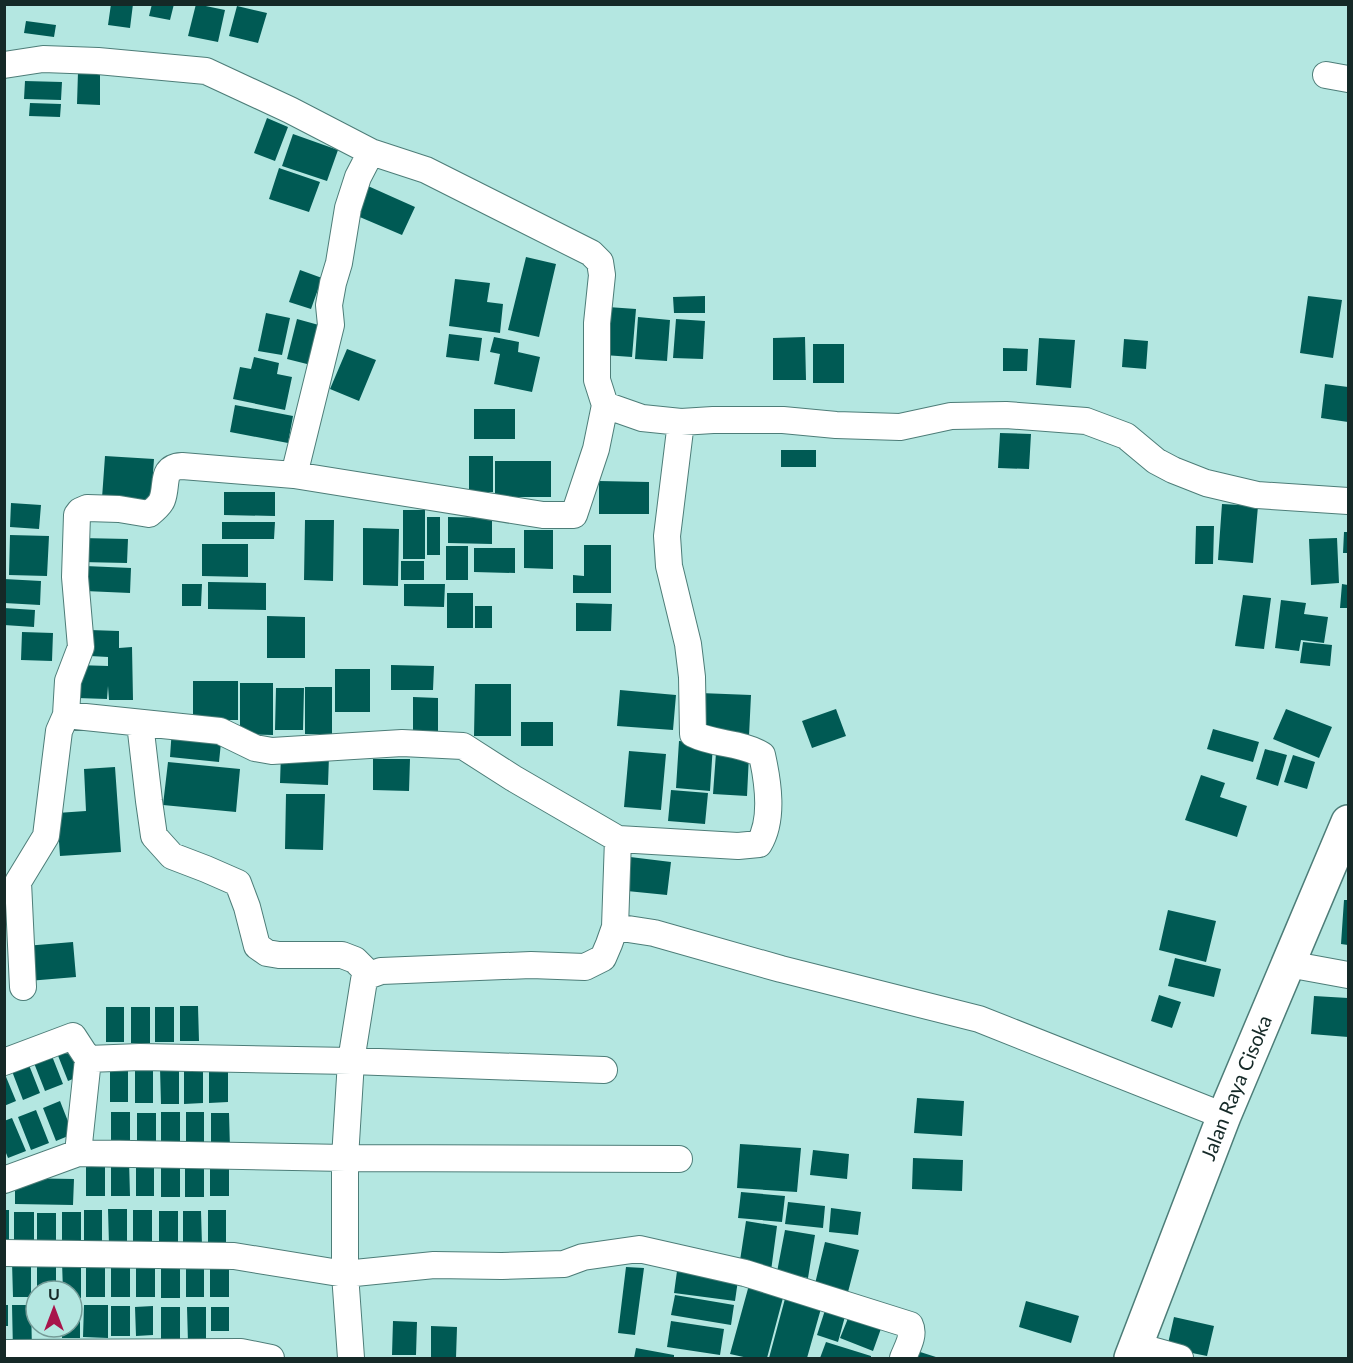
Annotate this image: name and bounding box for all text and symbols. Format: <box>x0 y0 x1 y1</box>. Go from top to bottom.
street label: Jalan Raya Cisoka <box>1195 1011 1276 1163</box>
north arrow <box>24 1279 84 1339</box>
text: U <box>48 1284 60 1303</box>

